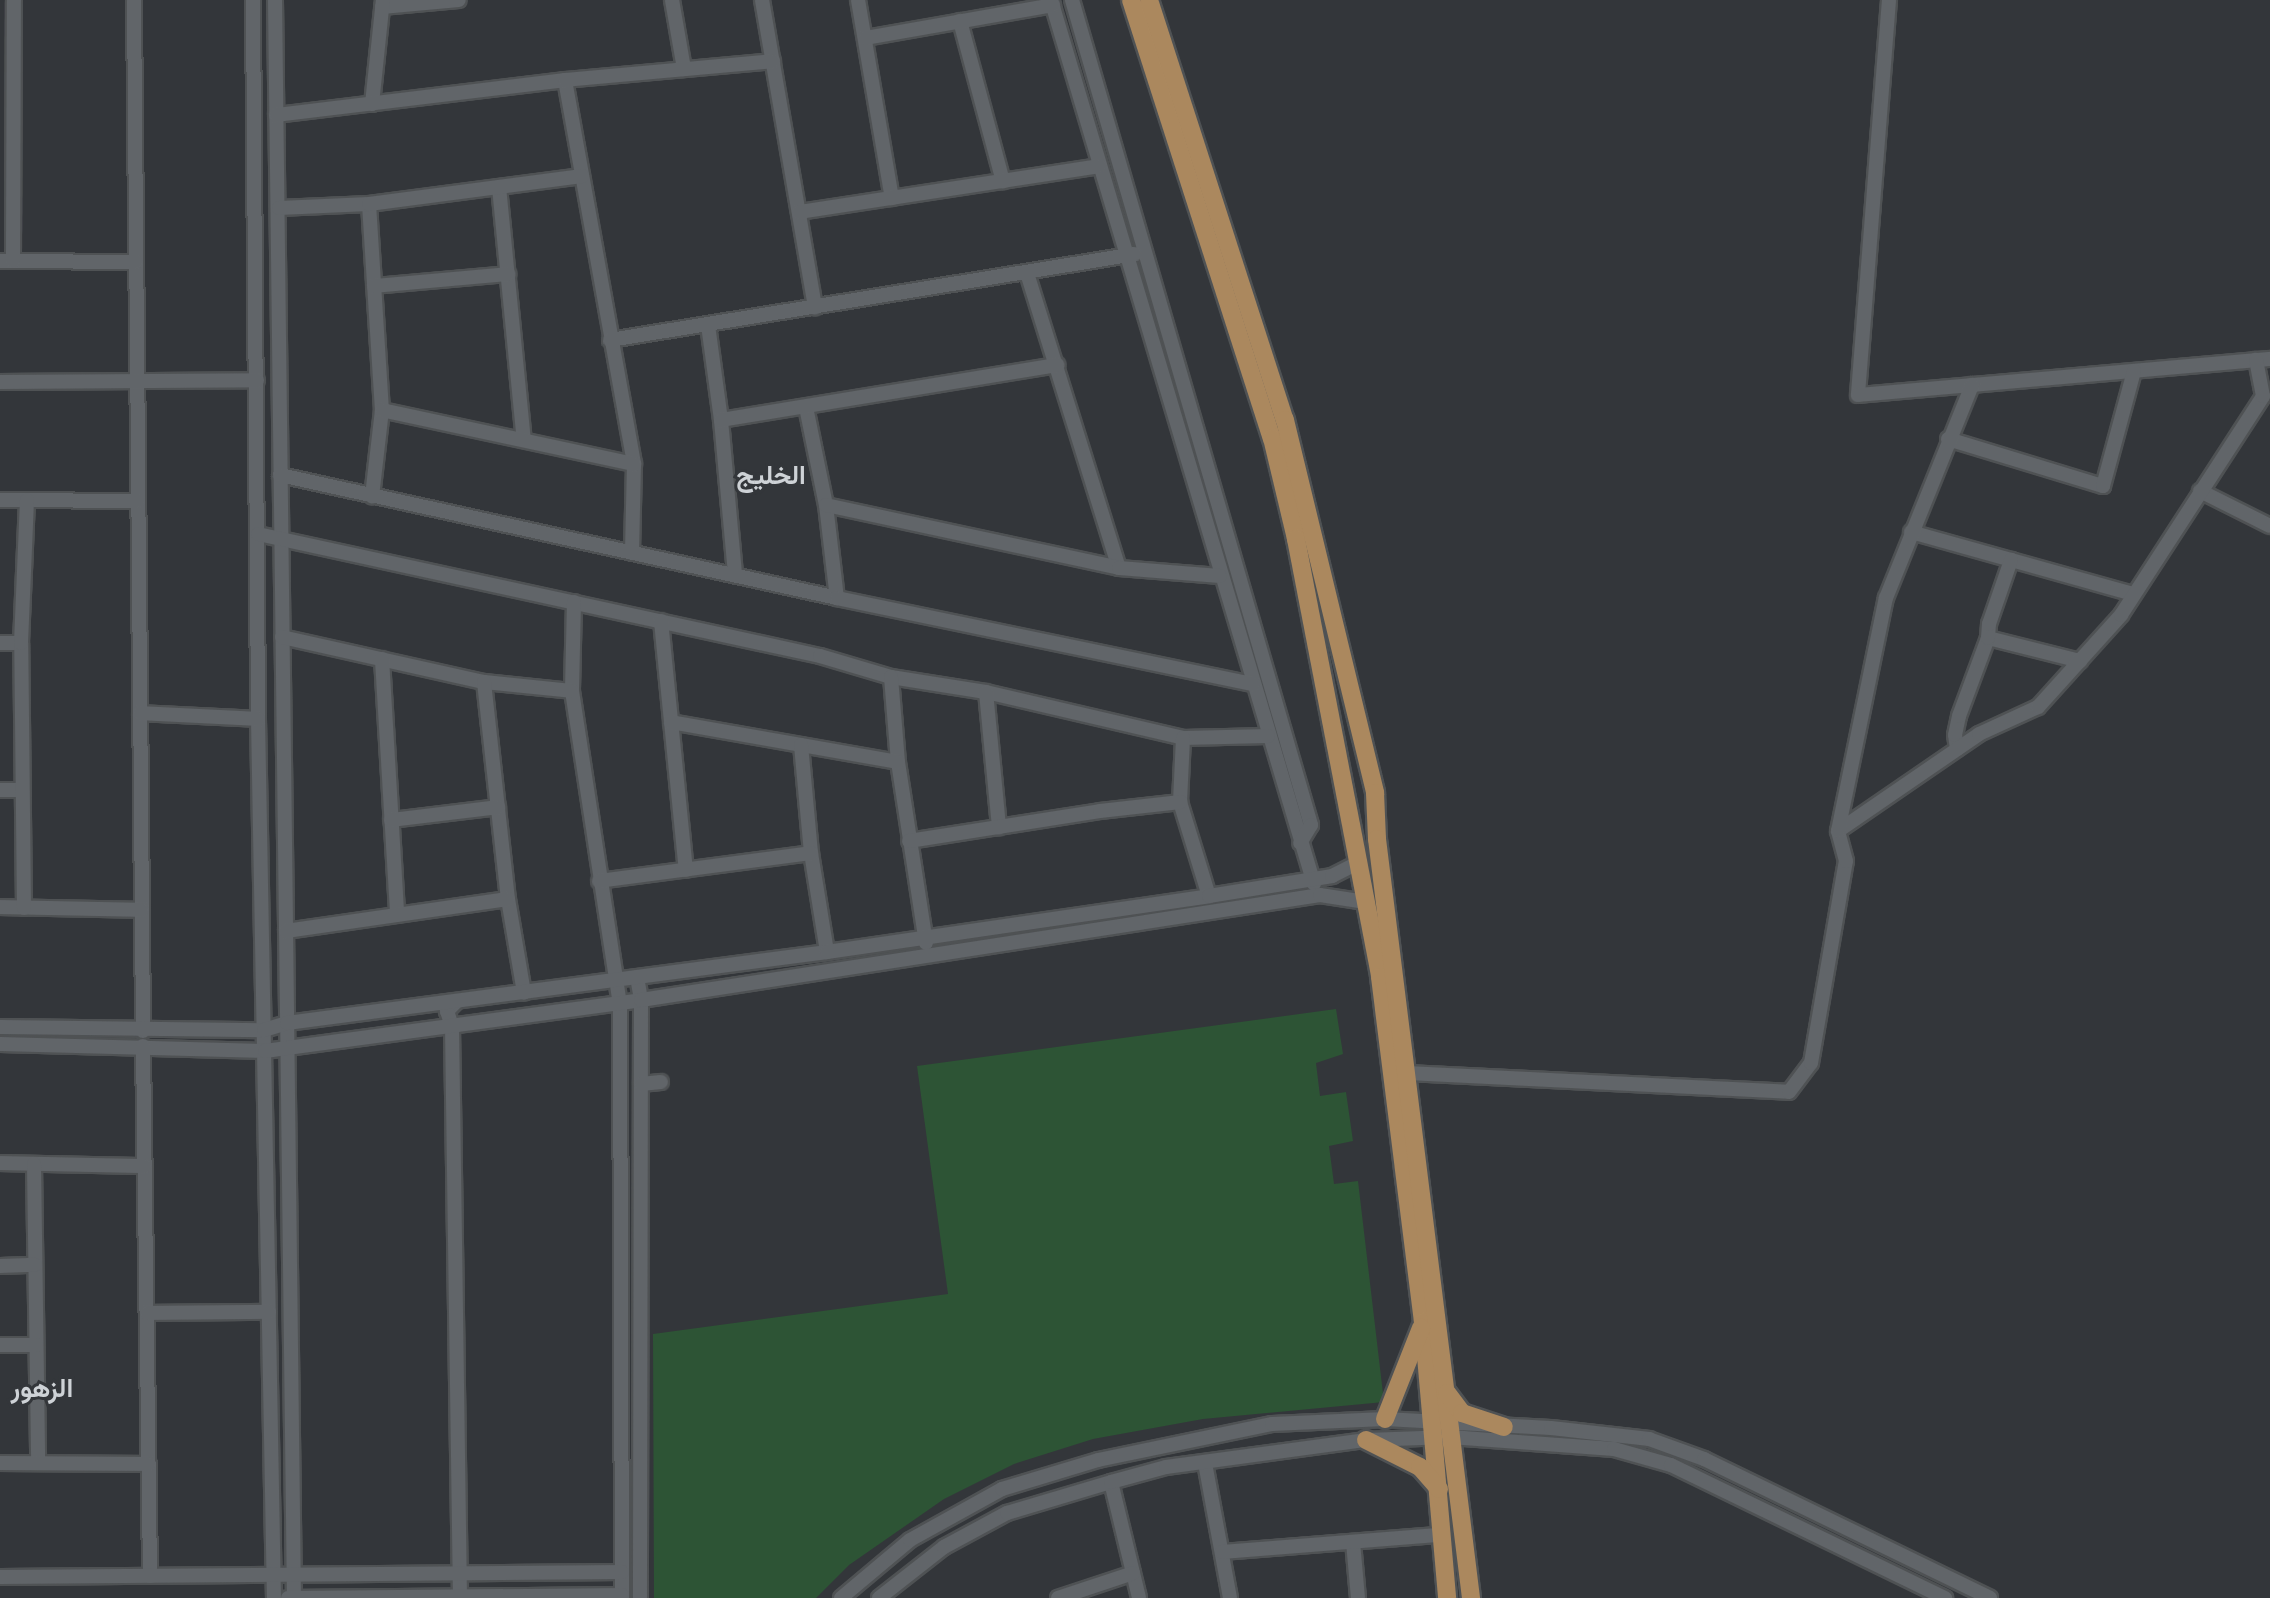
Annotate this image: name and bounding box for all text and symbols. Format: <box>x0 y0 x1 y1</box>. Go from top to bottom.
district label: الخليج <box>736 460 806 492</box>
district label: الزهور <box>11 1373 73 1405</box>

